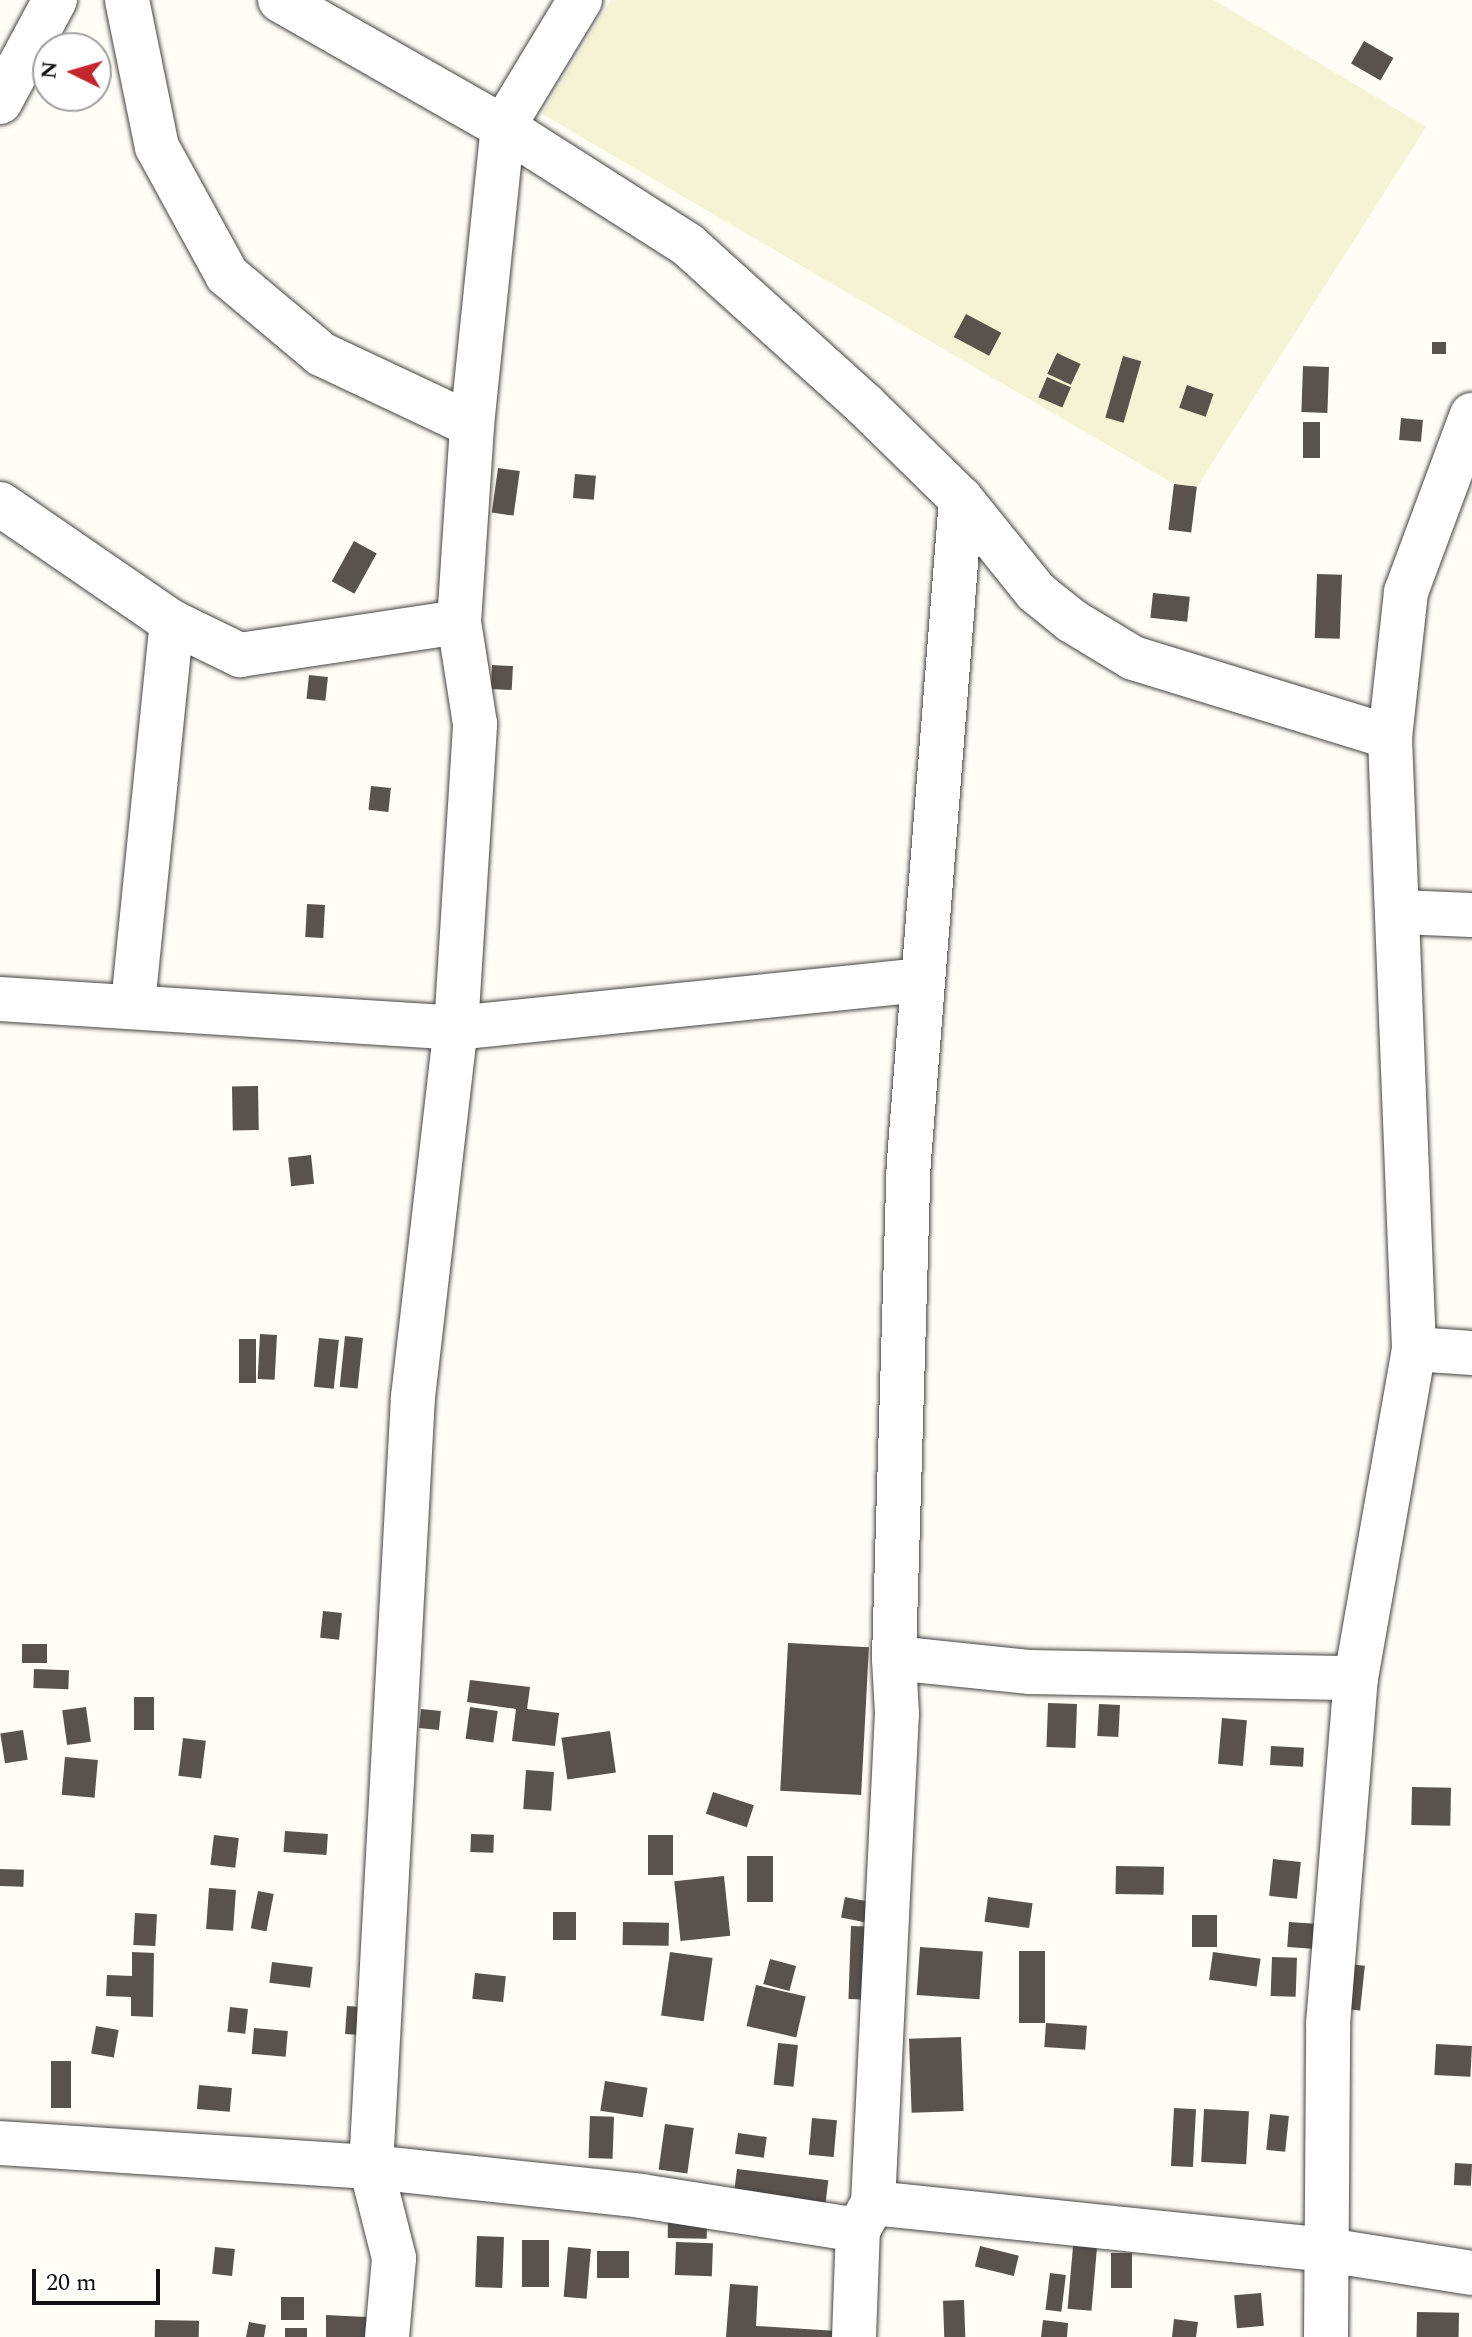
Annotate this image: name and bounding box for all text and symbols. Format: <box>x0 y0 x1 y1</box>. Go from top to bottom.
north arrow <box>32 32 112 112</box>
text: N <box>32 60 67 80</box>
scale bar <box>36 2253 164 2303</box>
text: 20 m <box>46 2265 97 2301</box>

